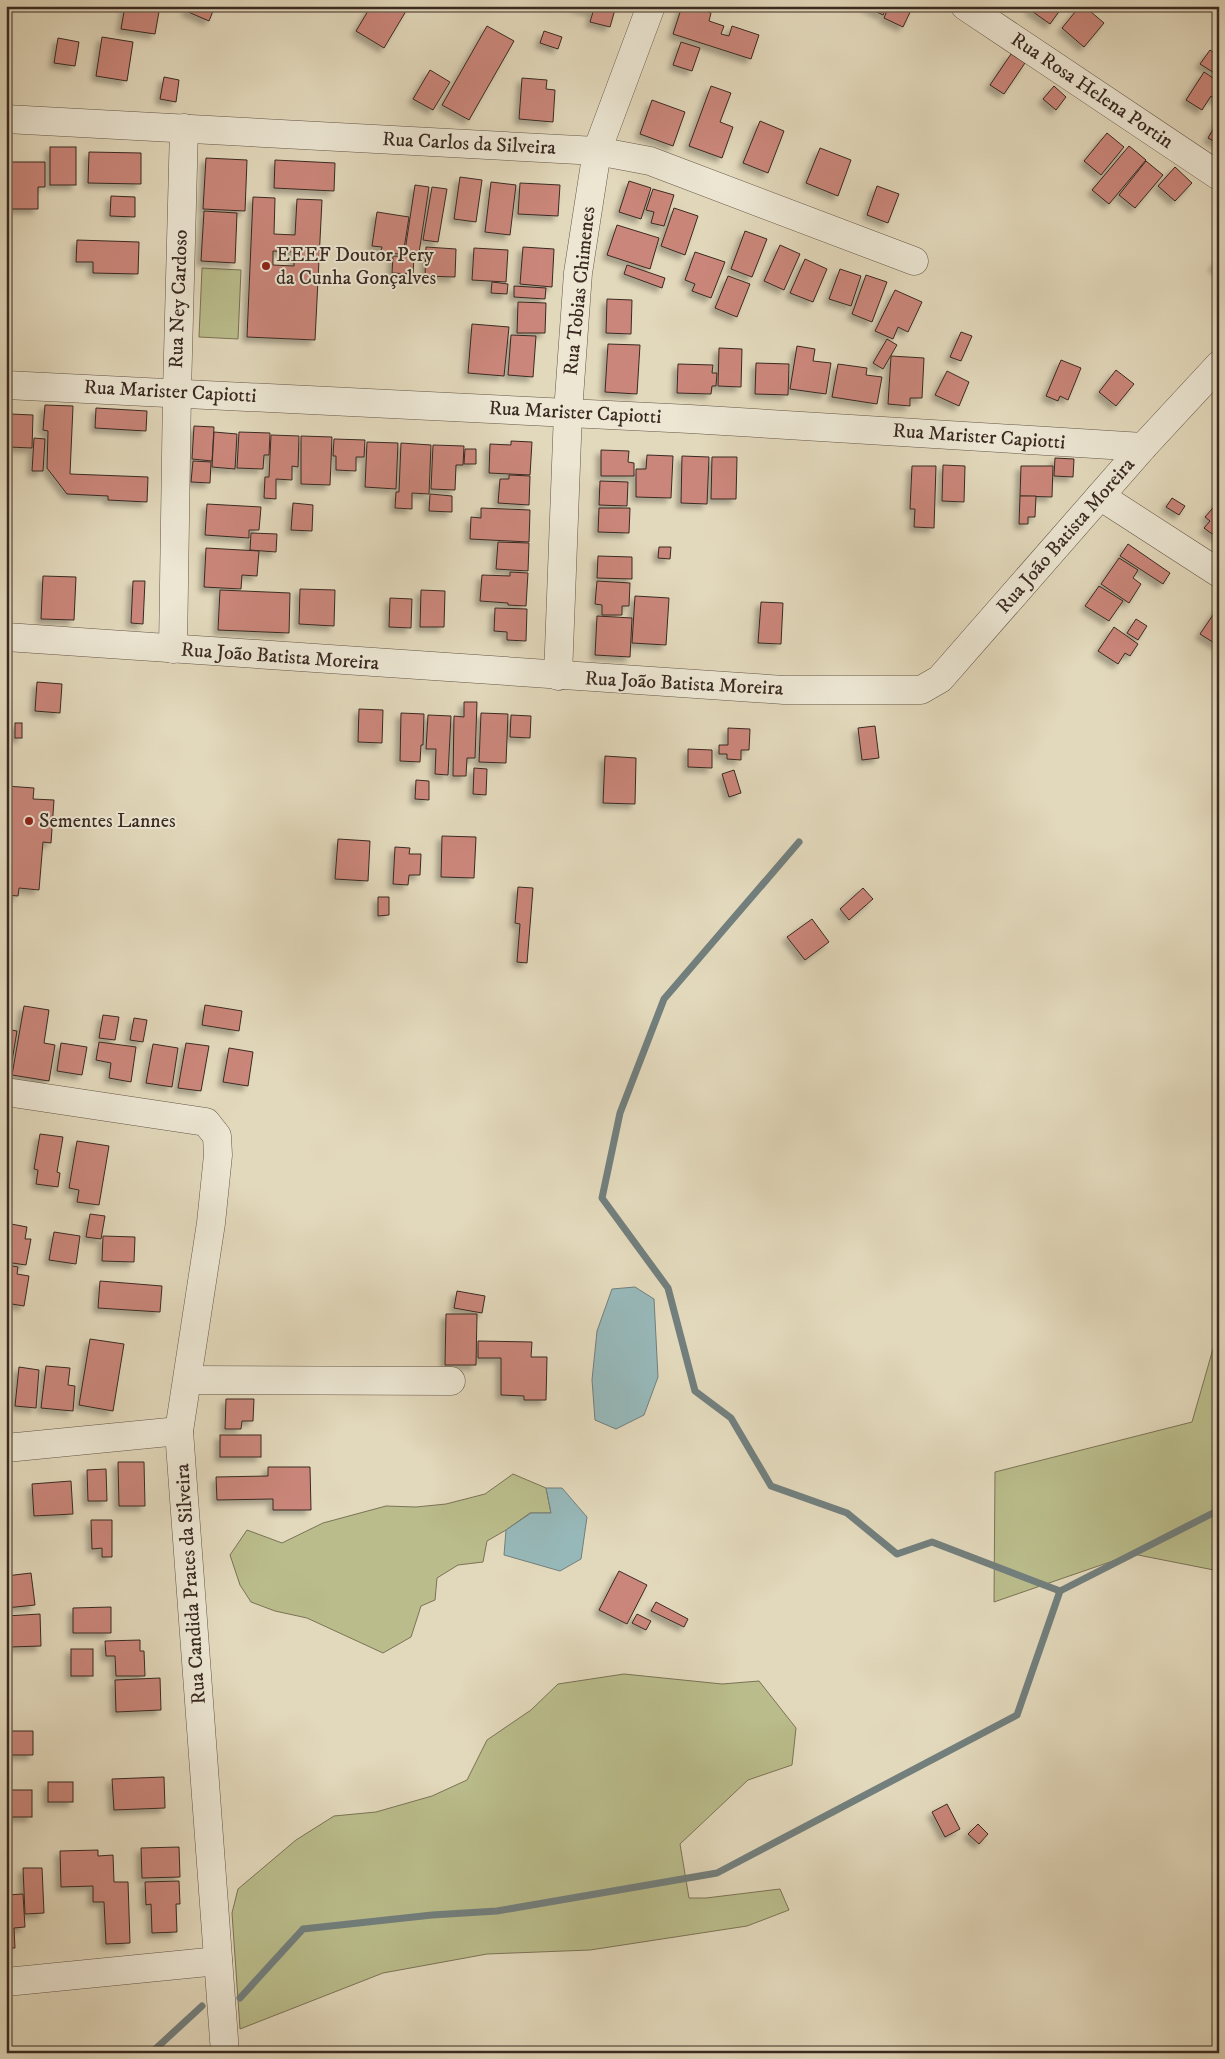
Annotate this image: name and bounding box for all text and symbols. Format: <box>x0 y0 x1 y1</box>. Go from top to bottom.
street label: Rua Rosa Helena Portin <box>1006 27 1178 155</box>
street label: Rua Carlos da Silveira <box>382 127 557 161</box>
street label: Rua Tobias Chimenes <box>559 205 601 377</box>
street label: Rua Ney Cardoso <box>164 229 194 369</box>
place label: EEEF Doutor Pery da Cunha Gonçalves <box>276 243 437 291</box>
marker: EEEF Doutor Pery da Cunha Gonçalves <box>260 260 272 272</box>
street label: Rua Marister Capiotti <box>83 375 257 409</box>
street label: Rua Marister Capiotti <box>488 396 662 430</box>
street label: Rua Marister Capiotti <box>892 418 1066 456</box>
street label: Rua João Batista Moreira <box>991 452 1141 619</box>
street label: Rua João Batista Moreira <box>180 638 380 676</box>
street label: Rua João Batista Moreira <box>584 666 784 702</box>
place label: Sementes Lannes <box>39 809 176 834</box>
marker: Sementes Lannes <box>23 815 35 827</box>
street label: Rua Candida Prates da Silveira <box>170 1462 212 1705</box>

